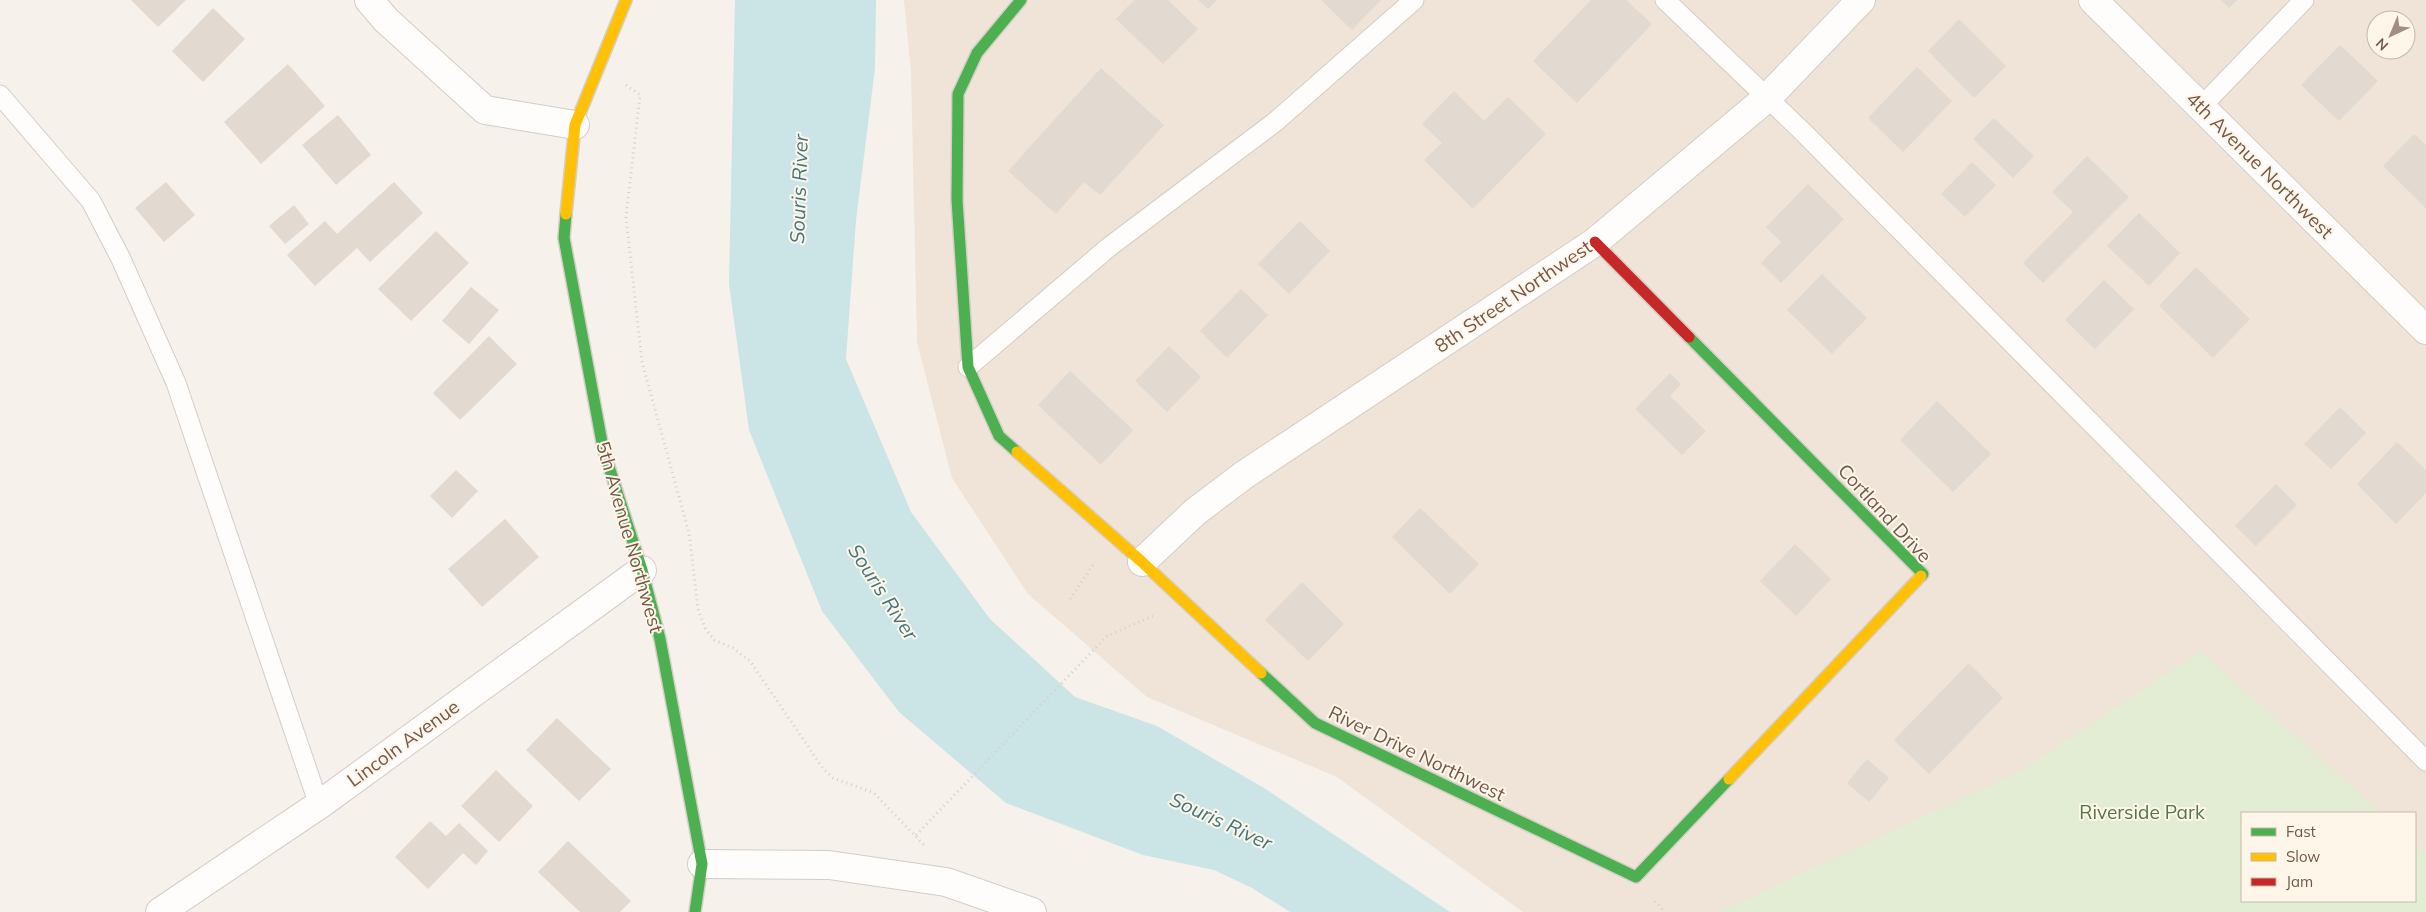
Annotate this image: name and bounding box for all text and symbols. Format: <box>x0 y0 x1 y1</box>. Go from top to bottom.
north arrow <box>2366 10 2416 60</box>
text: N <box>2372 34 2392 54</box>
street label: 4th Avenue Northwest <box>2181 86 2339 244</box>
water label: Souris River <box>784 133 813 244</box>
street label: 8th Street Northwest <box>1430 234 1596 358</box>
street label: 5th Avenue Northwest <box>591 438 669 636</box>
street label: Cortland Drive <box>1833 459 1937 567</box>
water label: Souris River <box>843 539 924 645</box>
street label: Lincoln Avenue <box>342 694 464 792</box>
street label: River Drive Northwest <box>1325 700 1510 806</box>
water label: Souris River <box>1166 786 1277 855</box>
park label: Riverside Park <box>2079 800 2205 824</box>
legend <box>2241 812 2416 902</box>
text: Fast <box>2286 822 2316 841</box>
text: Slow <box>2286 847 2320 866</box>
text: Jam <box>2286 872 2313 891</box>

